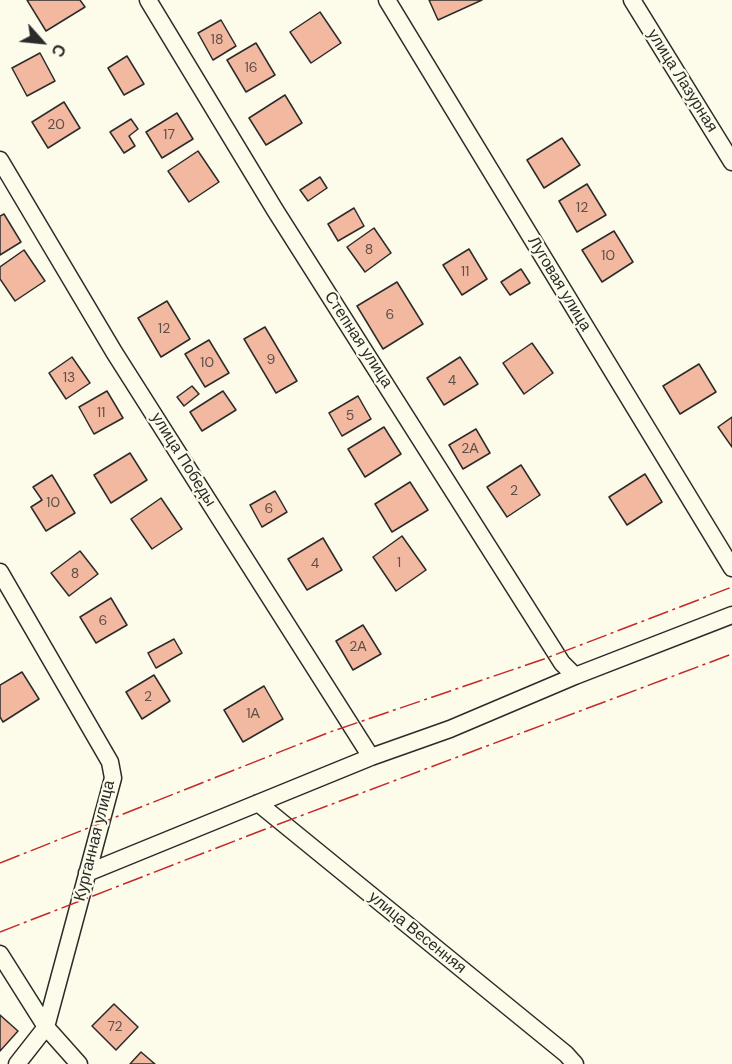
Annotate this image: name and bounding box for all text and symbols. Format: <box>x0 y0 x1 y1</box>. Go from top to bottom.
north arrow <box>12 12 72 72</box>
street label: улица Лазурная <box>643 26 721 136</box>
house number: 18 <box>211 32 223 48</box>
text: С <box>47 40 70 60</box>
house number: 16 <box>244 60 258 76</box>
house number: 20 <box>47 117 65 133</box>
house number: 17 <box>163 127 175 143</box>
house number: 12 <box>576 200 588 216</box>
street label: Луговая улица <box>523 233 595 335</box>
house number: 8 <box>365 242 373 258</box>
house number: 10 <box>601 248 615 264</box>
house number: 11 <box>461 264 469 280</box>
street label: Степная улица <box>320 288 396 392</box>
house number: 6 <box>386 307 394 323</box>
house number: 12 <box>158 321 170 337</box>
house number: 9 <box>267 352 275 368</box>
house number: 10 <box>200 355 214 371</box>
house number: 13 <box>63 370 75 386</box>
house number: 4 <box>448 373 456 389</box>
house number: 11 <box>97 405 105 421</box>
house number: 5 <box>346 408 354 424</box>
street label: улица Победы <box>147 410 219 510</box>
house number: 2А <box>461 441 479 457</box>
house number: 2 <box>510 483 518 499</box>
house number: 10 <box>46 495 60 511</box>
house number: 6 <box>265 501 273 517</box>
house number: 1 <box>397 555 401 571</box>
house number: 4 <box>311 556 319 572</box>
house number: 8 <box>71 566 79 582</box>
house number: 6 <box>99 613 107 629</box>
house number: 2А <box>349 639 367 655</box>
house number: 2 <box>144 689 152 705</box>
house number: 1А <box>246 706 260 722</box>
street label: Курганная улица <box>71 779 119 903</box>
street label: улица Весенняя <box>364 888 470 978</box>
house number: 72 <box>107 1019 123 1035</box>

